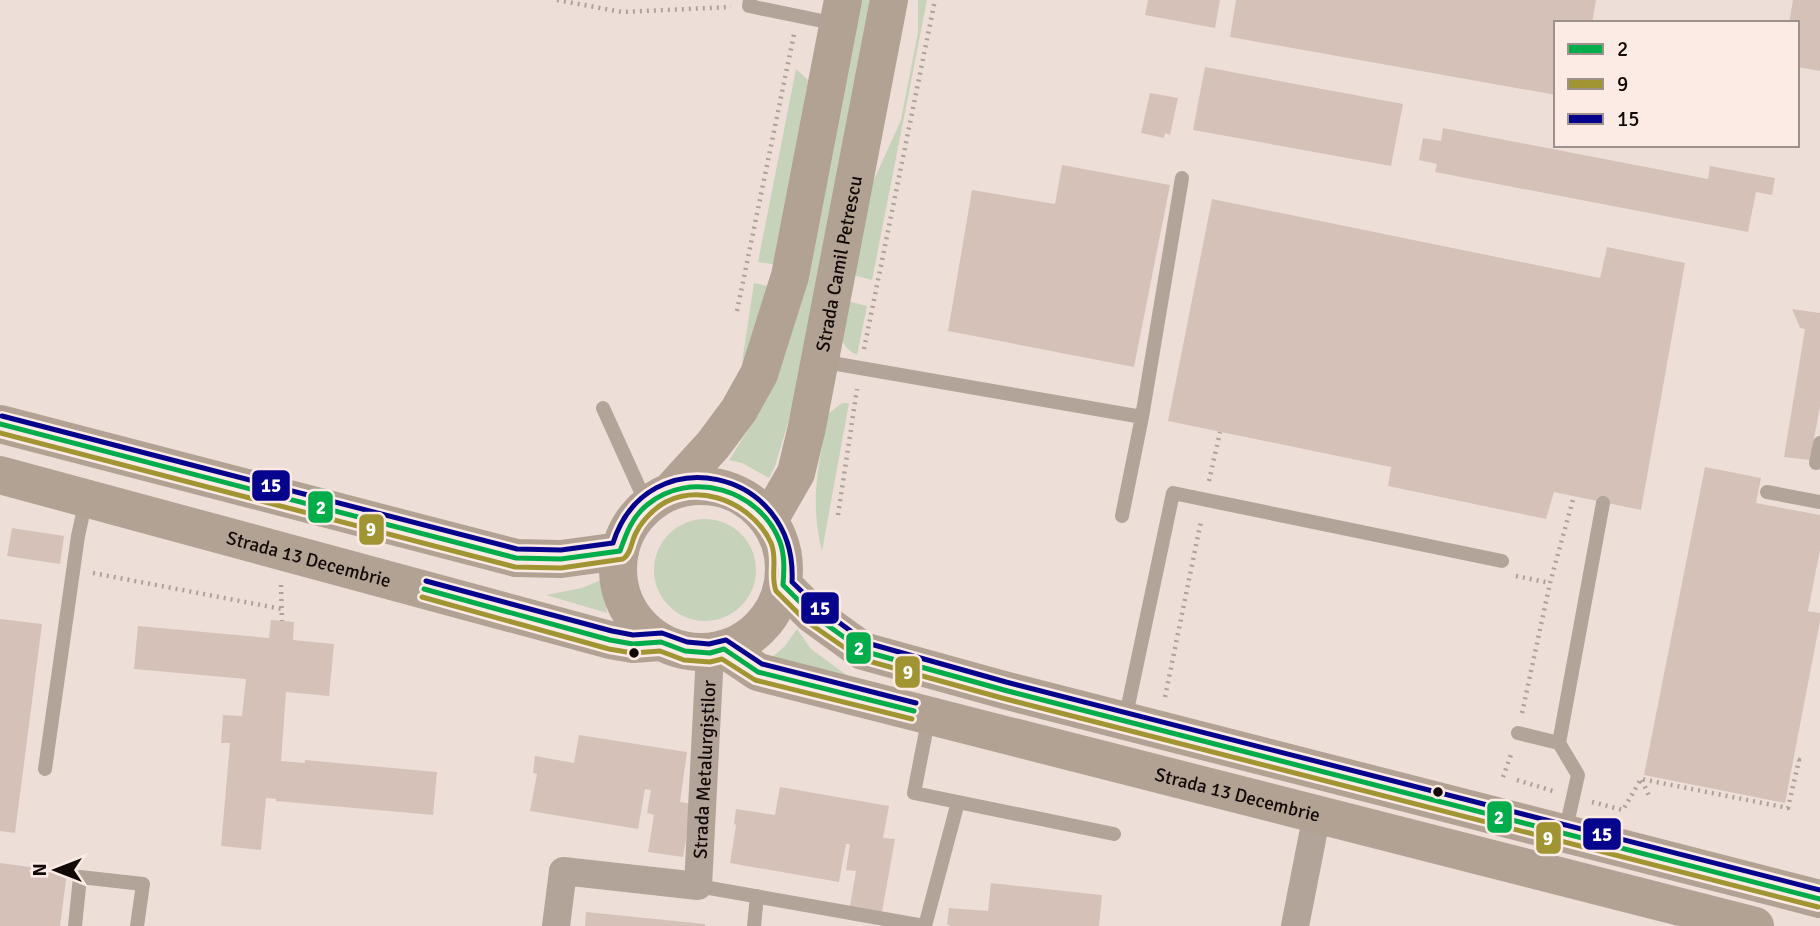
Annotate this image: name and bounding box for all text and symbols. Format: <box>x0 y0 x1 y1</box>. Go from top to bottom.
legend <box>1554 21 1799 147</box>
text: 2 <box>1617 36 1628 62</box>
text: 9 <box>1617 71 1628 97</box>
text: 15 <box>1617 106 1640 132</box>
street label: Strada Camil Petrescu <box>811 174 868 354</box>
line badge: 15 <box>251 469 291 502</box>
text: 15 <box>261 474 281 498</box>
line badge: 2 <box>307 490 334 524</box>
text: 2 <box>316 496 326 520</box>
line badge: 9 <box>358 513 385 546</box>
text: 9 <box>366 518 376 542</box>
street label: Strada 13 Decembrie <box>224 526 394 593</box>
line badge: 15 <box>800 591 840 625</box>
text: 15 <box>810 597 830 621</box>
line badge: 2 <box>845 631 872 665</box>
text: 2 <box>854 637 864 661</box>
unlabelled marker <box>627 646 641 660</box>
line badge: 9 <box>894 655 921 689</box>
text: 9 <box>903 661 913 685</box>
street label: Strada Metalurgiștilor <box>688 679 722 859</box>
street label: Strada 13 Decembrie <box>1152 763 1323 828</box>
unlabelled marker <box>1431 785 1445 799</box>
line badge: 2 <box>1486 800 1513 834</box>
text: 2 <box>1494 806 1504 830</box>
line badge: 15 <box>1582 817 1622 851</box>
line badge: 9 <box>1535 821 1562 855</box>
text: 15 <box>1592 823 1612 847</box>
text: 9 <box>1543 827 1553 851</box>
north arrow <box>21 835 91 905</box>
text: N <box>28 863 52 877</box>

